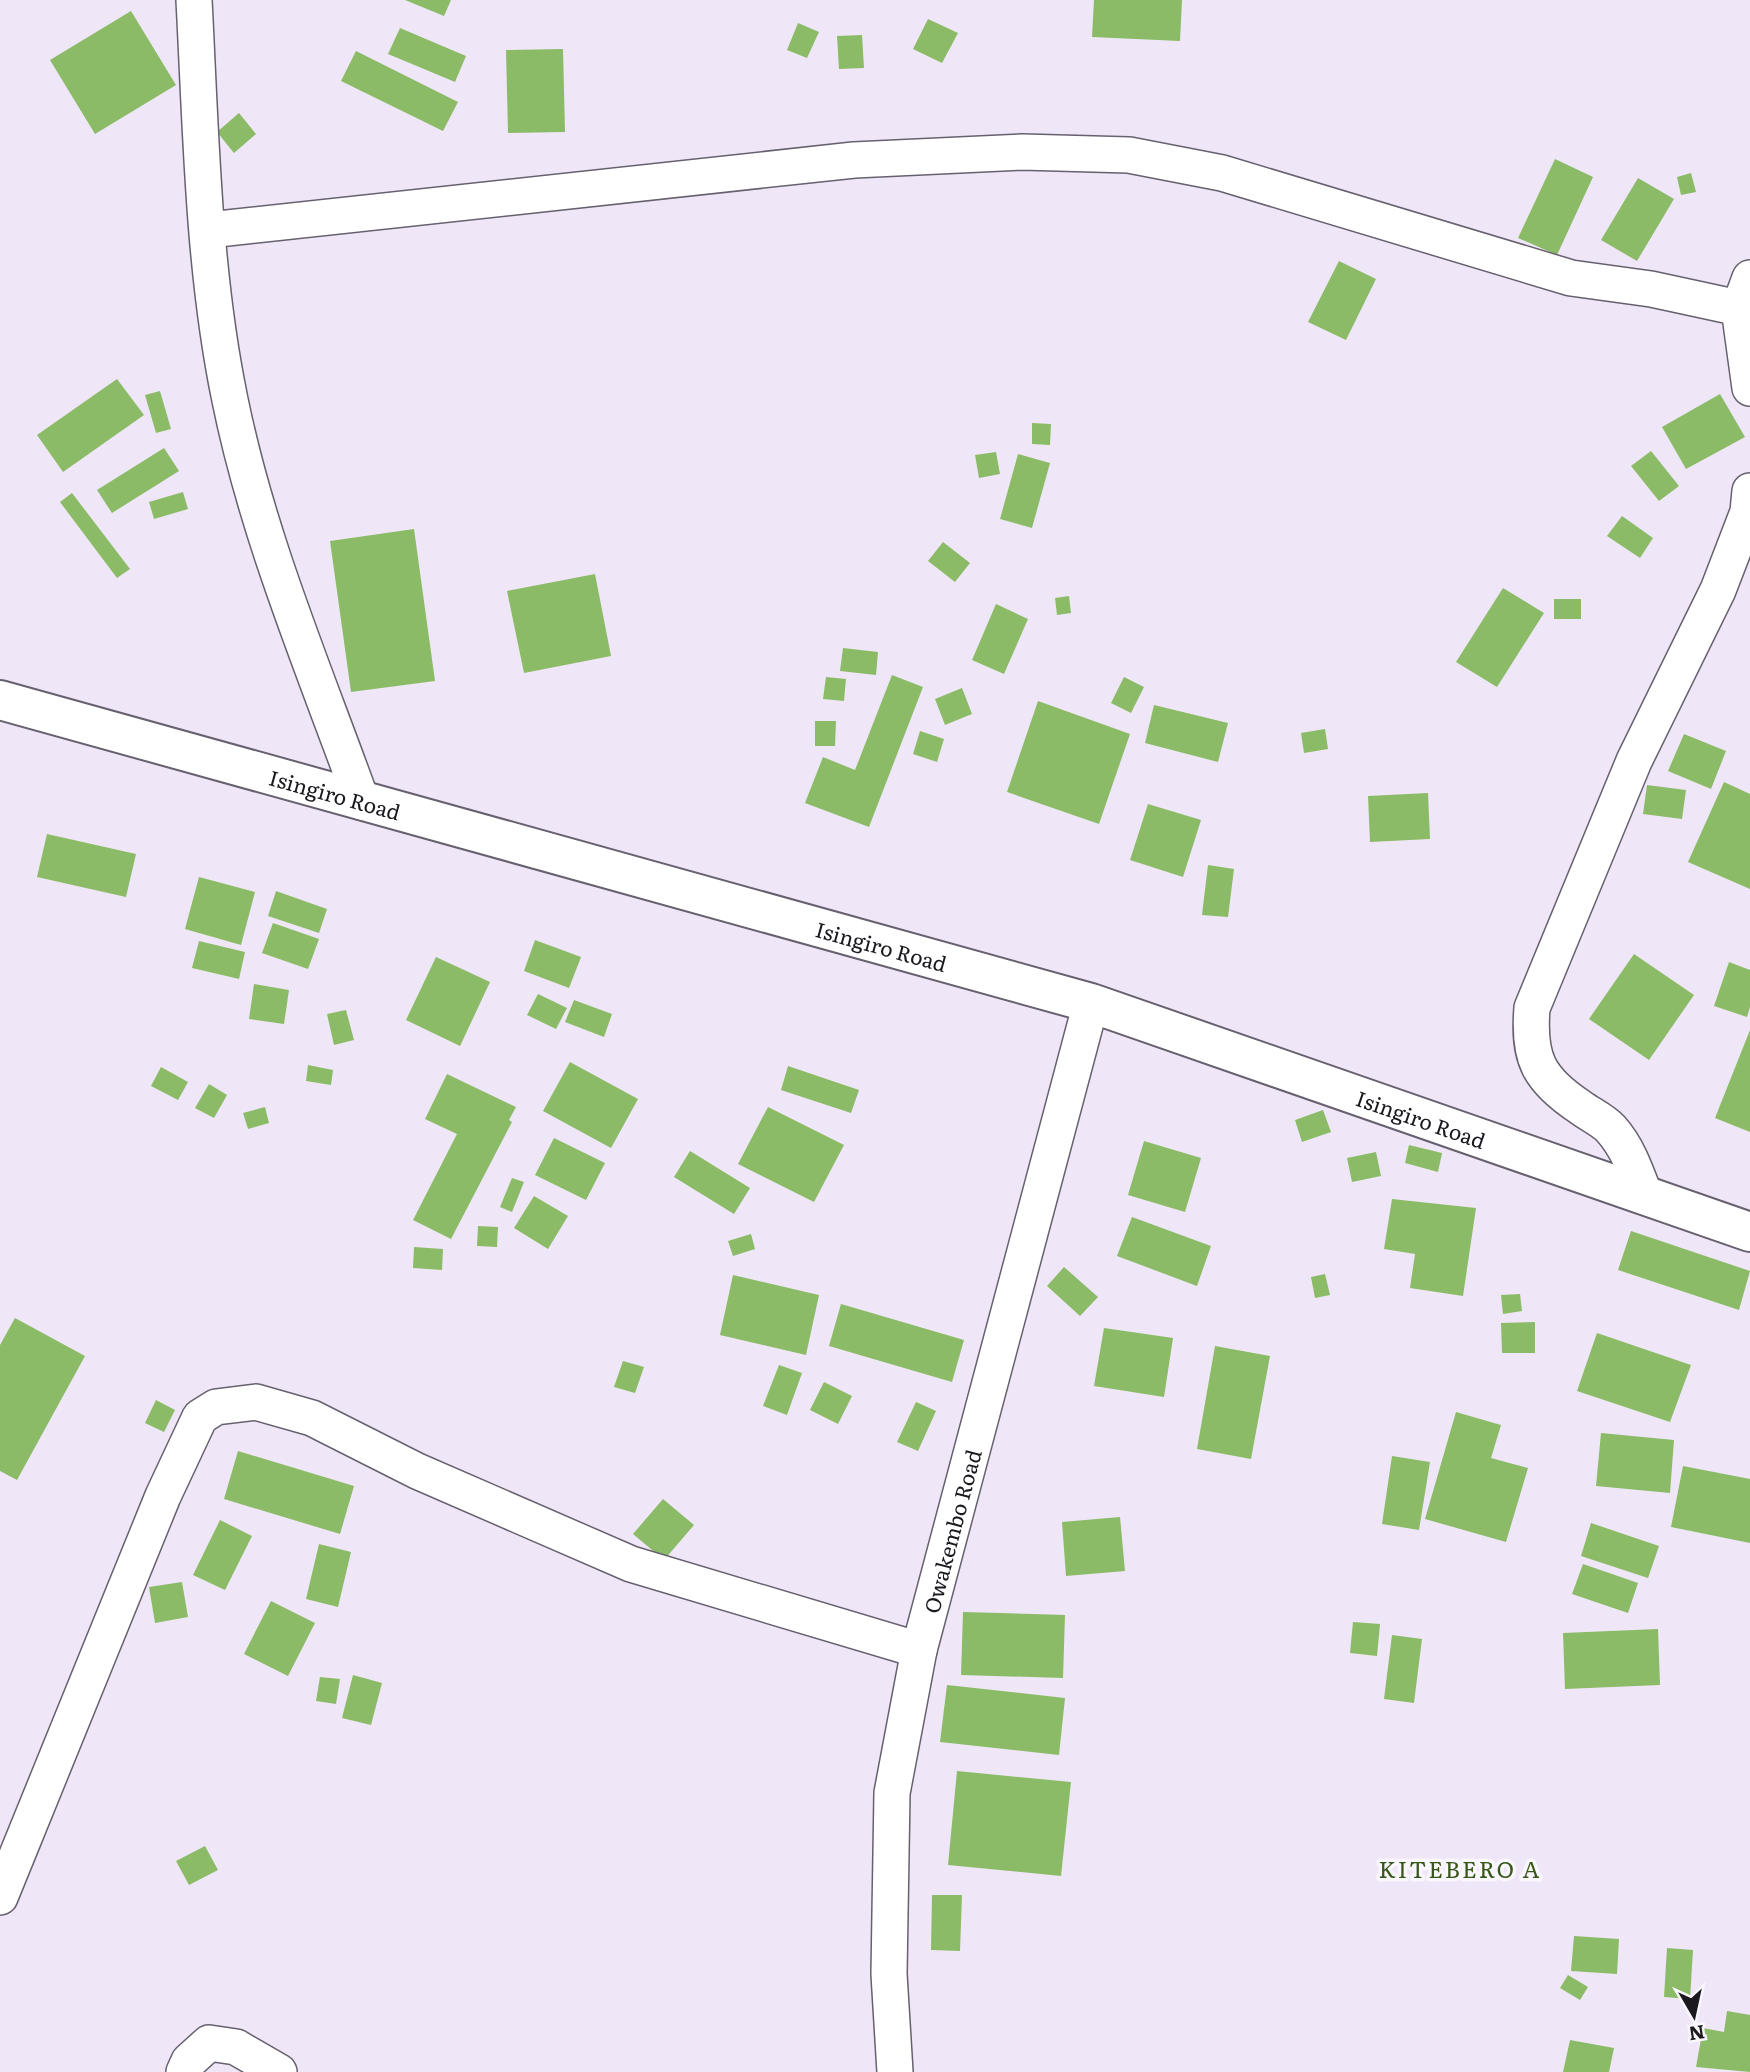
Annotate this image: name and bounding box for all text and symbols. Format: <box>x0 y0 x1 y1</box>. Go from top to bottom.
street label: Isingiro Road <box>266 760 405 826</box>
street label: Isingiro Road <box>812 912 951 978</box>
street label: Isingiro Road <box>1353 1081 1490 1155</box>
street label: Owakembo Road <box>914 1445 987 1616</box>
district label: KITEBERO A <box>1378 1851 1542 1885</box>
north arrow <box>1659 1981 1729 2051</box>
text: N <box>1687 2019 1707 2049</box>

